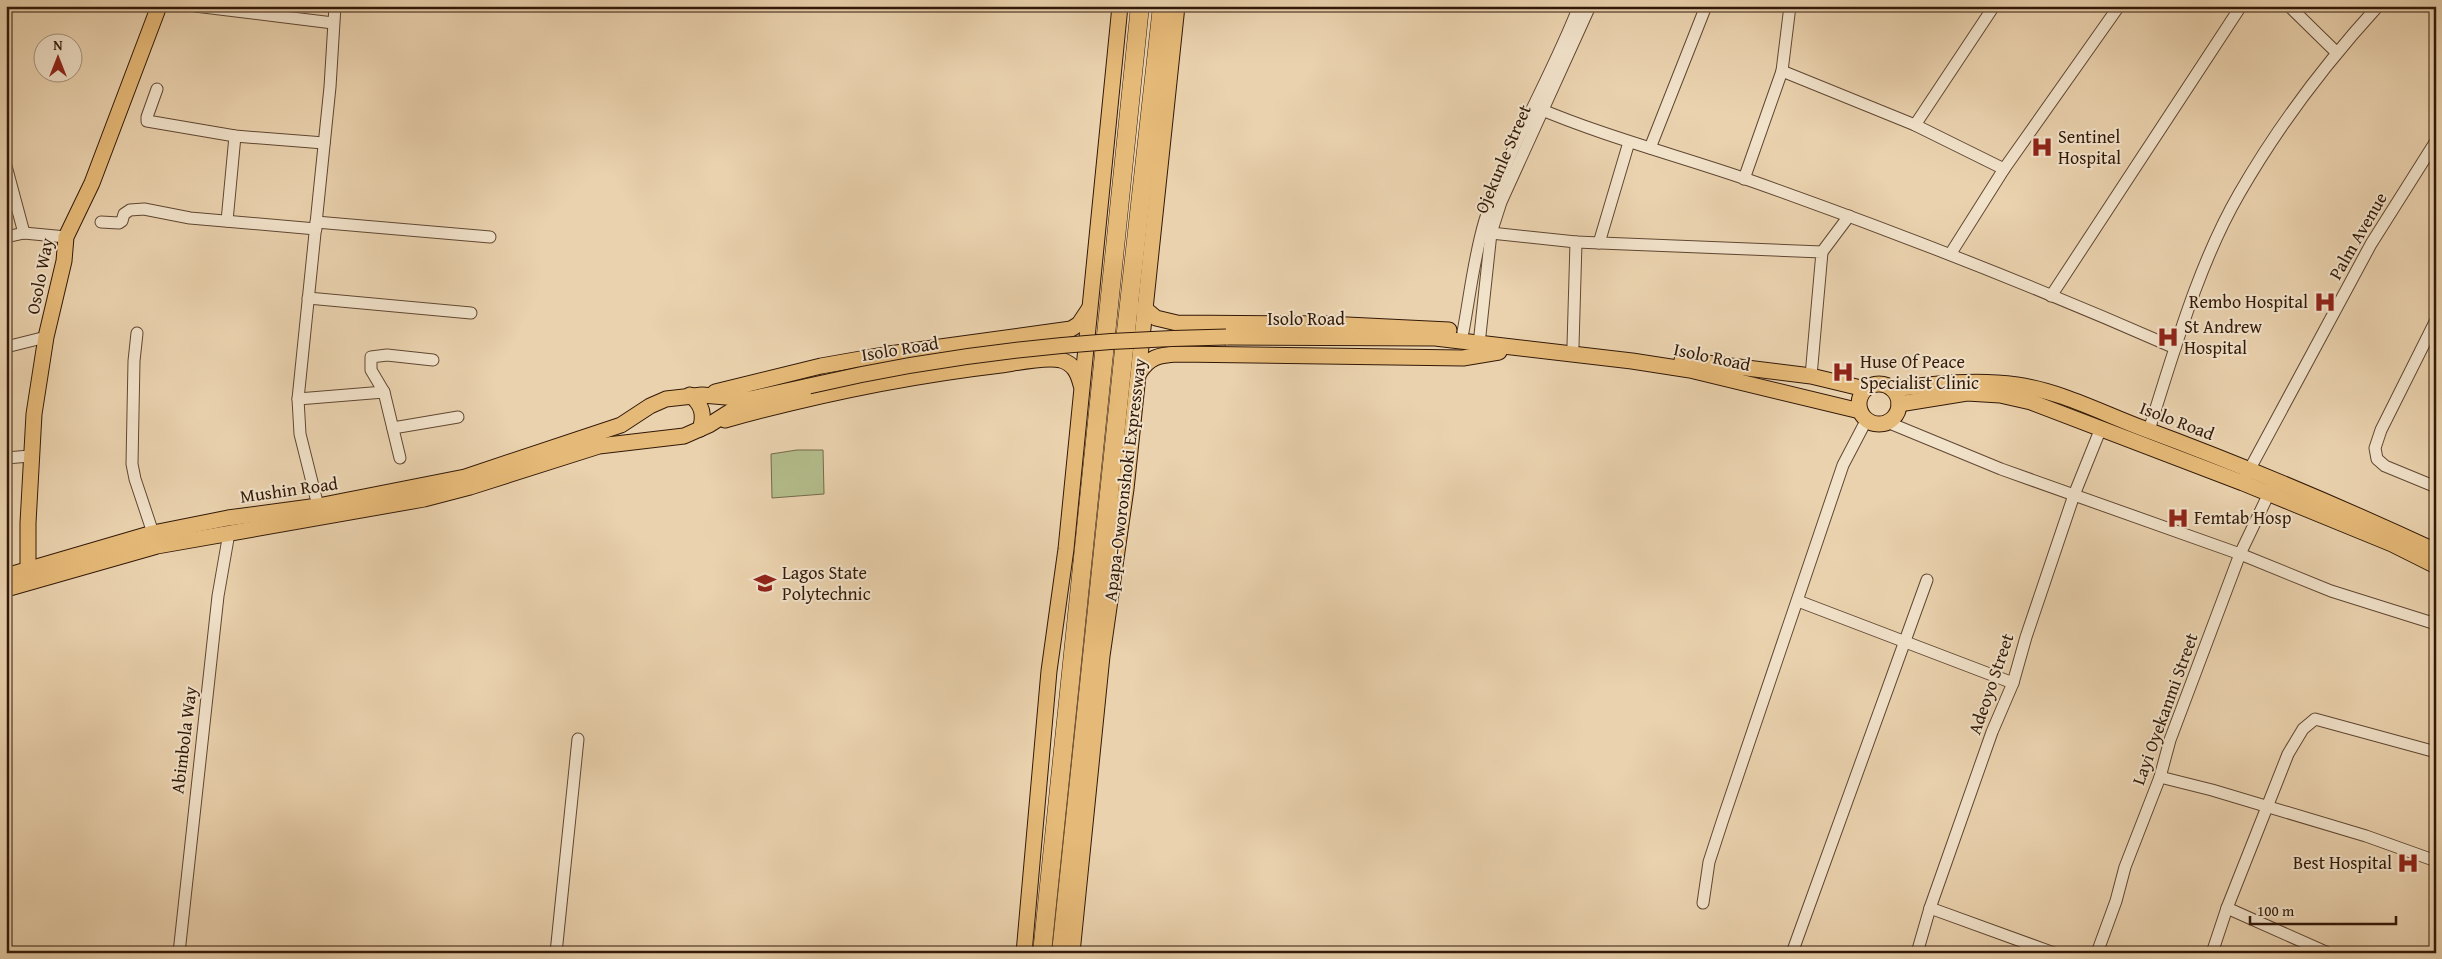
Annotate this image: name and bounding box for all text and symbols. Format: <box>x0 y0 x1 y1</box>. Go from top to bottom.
north arrow <box>32 32 82 82</box>
text: N <box>53 35 63 55</box>
street label: Ojekunle Street <box>1467 99 1538 218</box>
place label: Sentinel Hospital <box>2058 123 2121 171</box>
hospital icon: Sentinel Hospital <box>2029 134 2055 160</box>
street label: Palm Avenue <box>2322 187 2394 285</box>
street label: Osolo Way <box>19 235 60 317</box>
place label: Rembo Hospital <box>2189 288 2308 315</box>
hospital icon: Rembo Hospital <box>2312 289 2338 315</box>
street label: Isolo Road <box>1267 305 1345 332</box>
place label: St Andrew Hospital <box>2184 313 2262 361</box>
hospital icon: St Andrew Hospital <box>2155 324 2181 350</box>
street label: Isolo Road <box>859 329 941 368</box>
street label: Isolo Road <box>1671 335 1753 378</box>
place label: Huse Of Peace Specialist Clinic <box>1860 348 1979 396</box>
street label: Apapa-Oworonshoki Expressway <box>1096 357 1153 603</box>
hospital icon: Huse Of Peace Specialist Clinic <box>1830 359 1856 385</box>
street label: Isolo Road <box>2136 394 2219 447</box>
street label: Mushin Road <box>238 469 340 510</box>
place label: Femtab Hosp <box>2194 504 2292 531</box>
hospital icon: Femtab Hosp <box>2165 505 2191 531</box>
place label: Lagos State Polytechnic <box>782 559 871 607</box>
school or university icon: Lagos State Polytechnic <box>752 570 778 596</box>
street label: Layi Oyekanmi Street <box>2124 628 2205 789</box>
street label: Adeoyo Street <box>1961 629 2021 738</box>
street label: Abimbola Way <box>164 685 203 795</box>
place label: Best Hospital <box>2293 849 2392 876</box>
hospital icon: Best Hospital <box>2395 850 2421 876</box>
scale bar <box>2250 894 2396 926</box>
text: 100 m <box>2257 900 2295 921</box>

